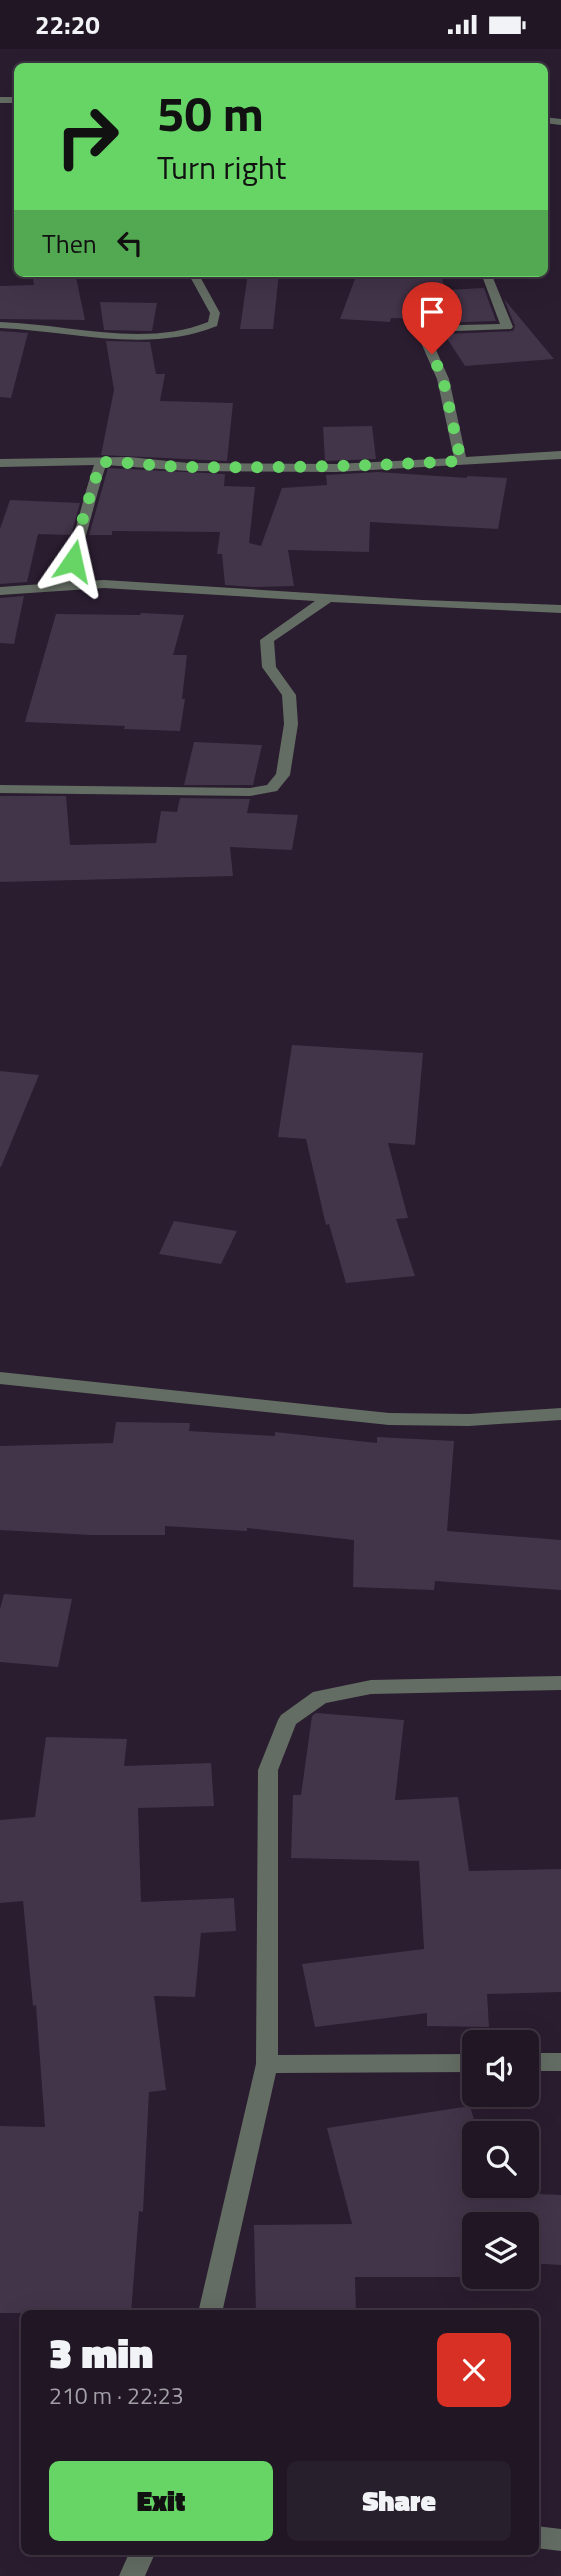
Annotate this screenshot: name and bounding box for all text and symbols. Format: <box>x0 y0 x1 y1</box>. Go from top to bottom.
text: 22:20 <box>35 5 100 44</box>
text: 50 m <box>157 75 264 150</box>
icon: right <box>42 91 133 182</box>
text: Turn right <box>157 143 286 191</box>
text: Then <box>42 224 97 263</box>
icon: left <box>111 224 149 262</box>
pin <box>402 282 462 354</box>
icon: arrive <box>413 293 451 331</box>
position arrow <box>36 524 110 598</box>
map controls <box>462 2030 539 2289</box>
button: sound <box>462 2030 539 2107</box>
button: search <box>462 2121 539 2198</box>
button: layers <box>462 2212 539 2289</box>
text: 3 min <box>49 2320 153 2384</box>
button: close <box>437 2333 511 2407</box>
text: 210 m · 22:23 <box>49 2378 184 2413</box>
button: Exit <box>49 2461 273 2541</box>
button: Share <box>287 2461 511 2541</box>

